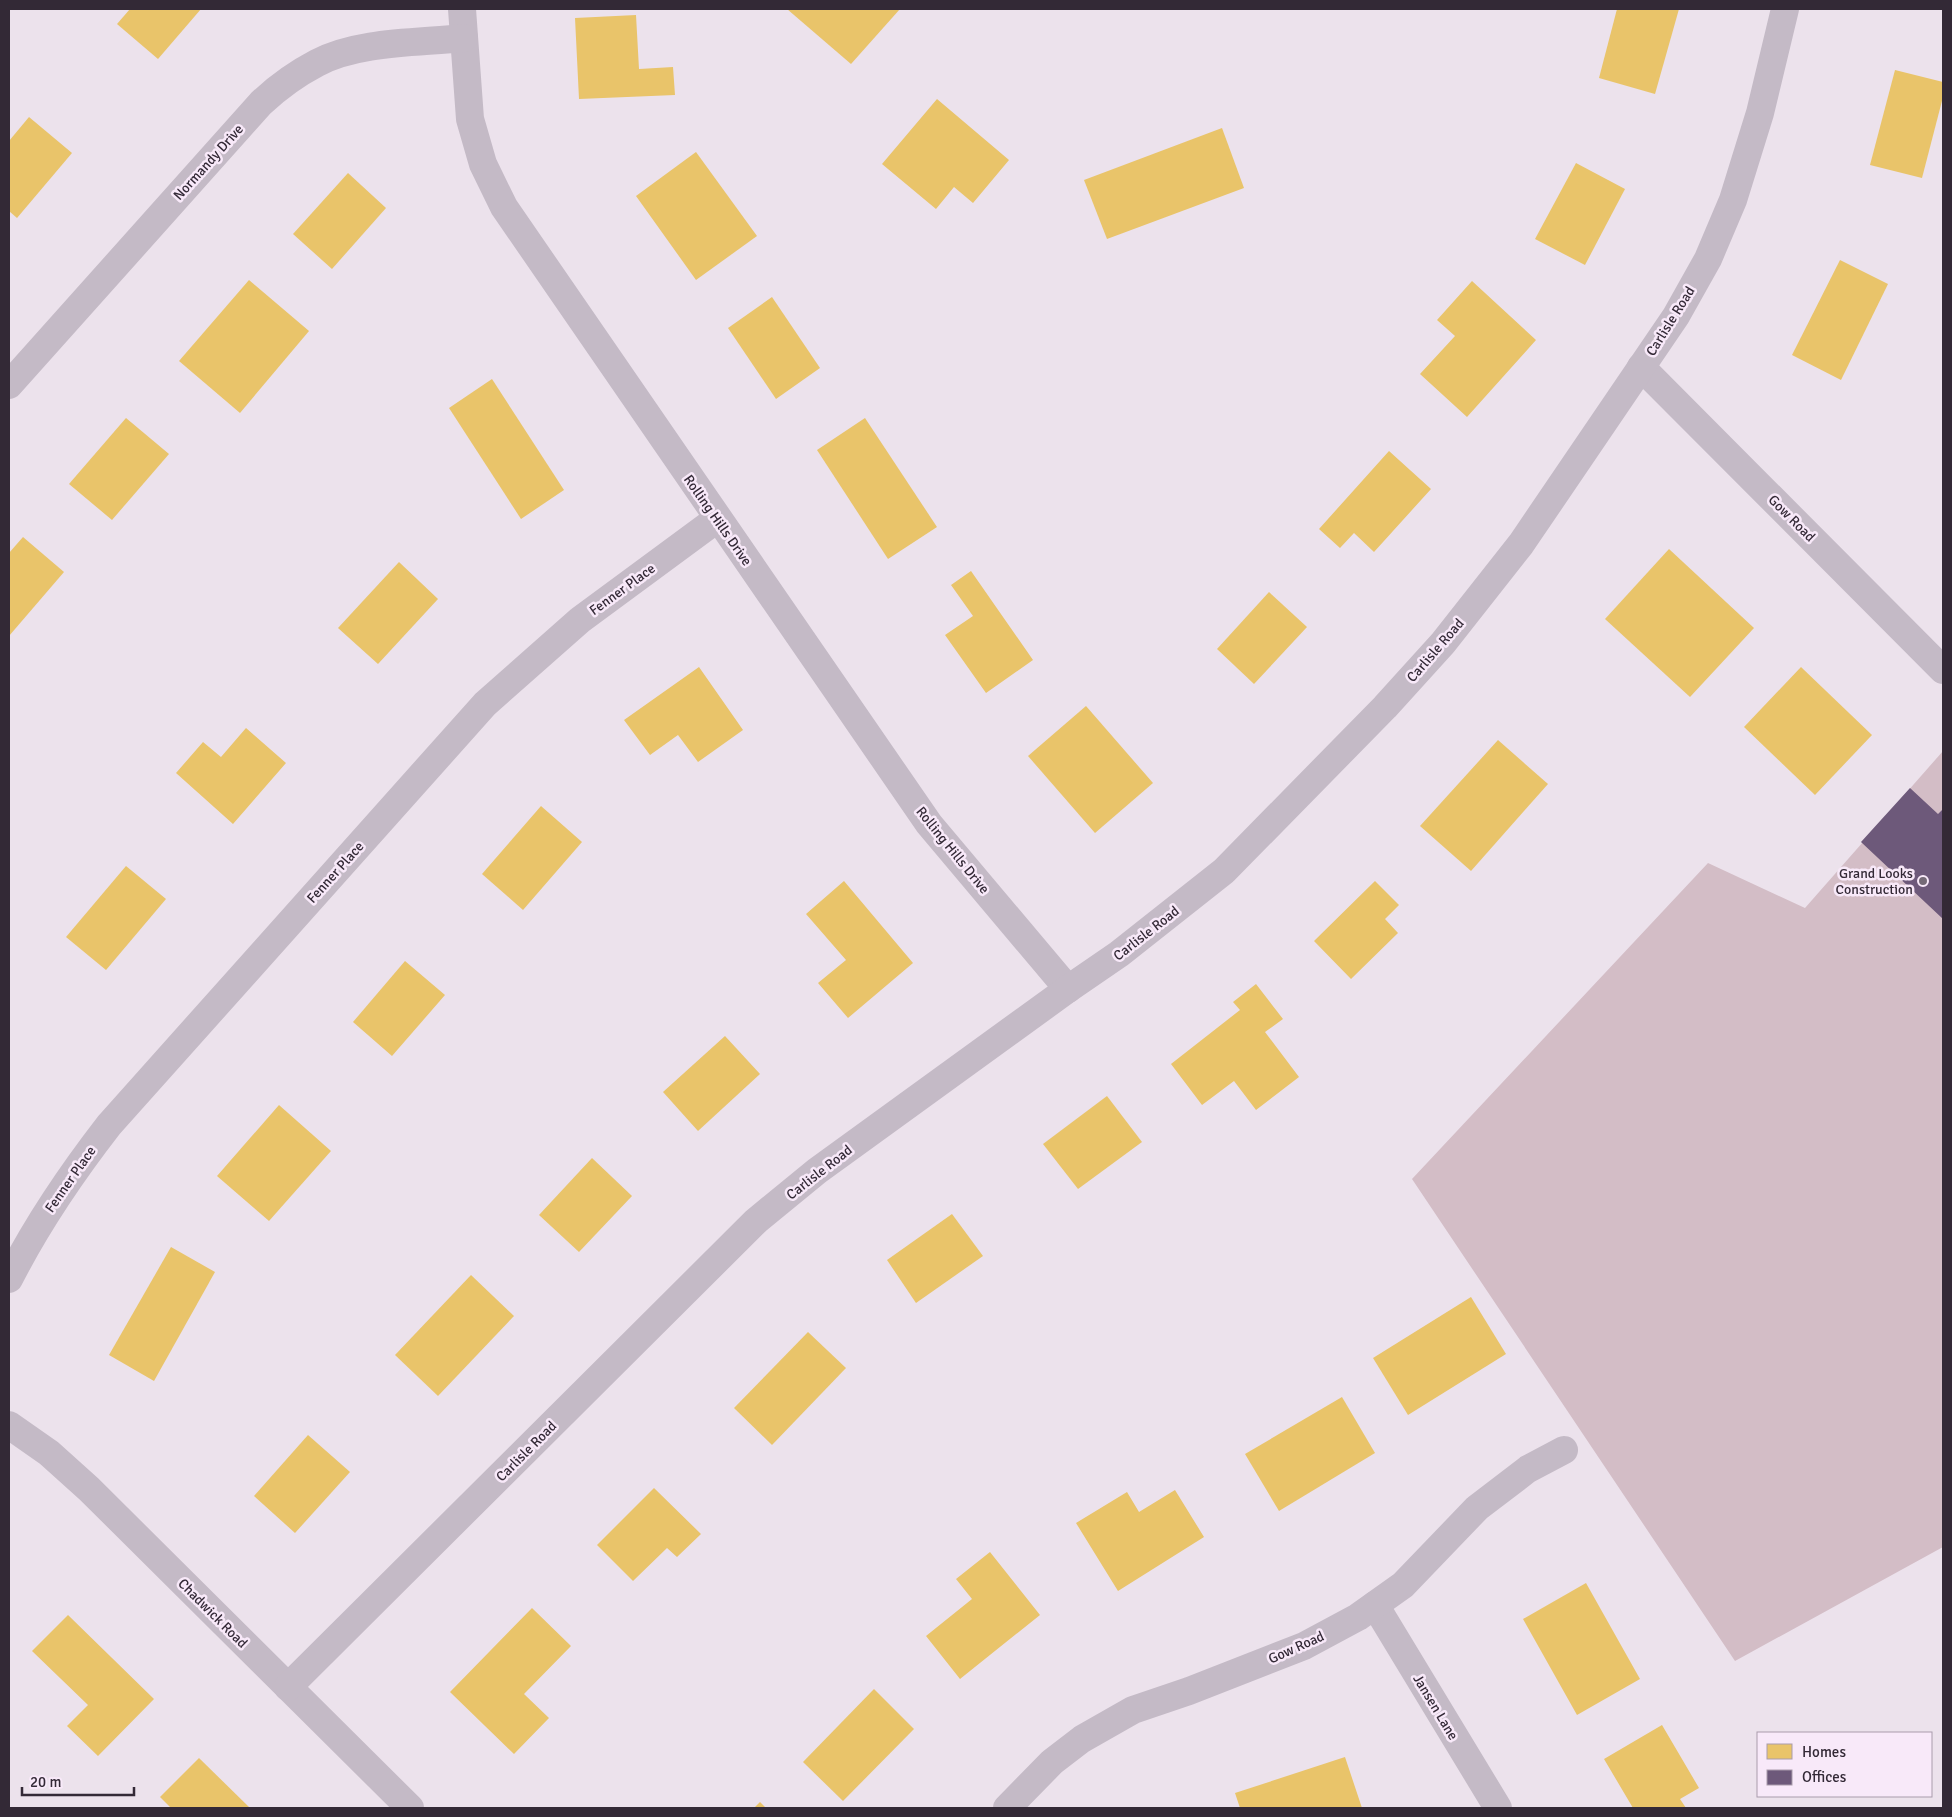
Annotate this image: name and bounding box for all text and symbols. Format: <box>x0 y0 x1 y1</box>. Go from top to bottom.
street label: Normandy Drive <box>170 121 247 204</box>
street label: Carlisle Road <box>1642 283 1698 359</box>
street label: Rolling Hills Drive <box>680 471 755 569</box>
street label: Gow Road <box>1765 491 1819 545</box>
street label: Fenner Place <box>586 560 658 619</box>
street label: Carlisle Road <box>1403 615 1468 686</box>
street label: Rolling Hills Drive <box>912 803 993 897</box>
street label: Fenner Place <box>303 838 367 907</box>
place label: Grand Looks Construction <box>1836 865 1913 898</box>
marker: Grand Looks Construction <box>1917 875 1929 887</box>
street label: Carlisle Road <box>1110 903 1183 964</box>
street label: Carlisle Road <box>783 1142 856 1203</box>
street label: Fenner Place <box>41 1143 99 1216</box>
street label: Carlisle Road <box>493 1418 560 1485</box>
street label: Chadwick Road <box>174 1575 251 1652</box>
street label: Gow Road <box>1266 1628 1327 1667</box>
street label: Jansen Lane <box>1409 1671 1462 1743</box>
legend <box>1757 1732 1932 1797</box>
text: Homes <box>1802 1743 1846 1761</box>
scale bar <box>22 1764 135 1796</box>
text: Offices <box>1802 1768 1847 1786</box>
text: 20 m <box>30 1773 61 1791</box>

